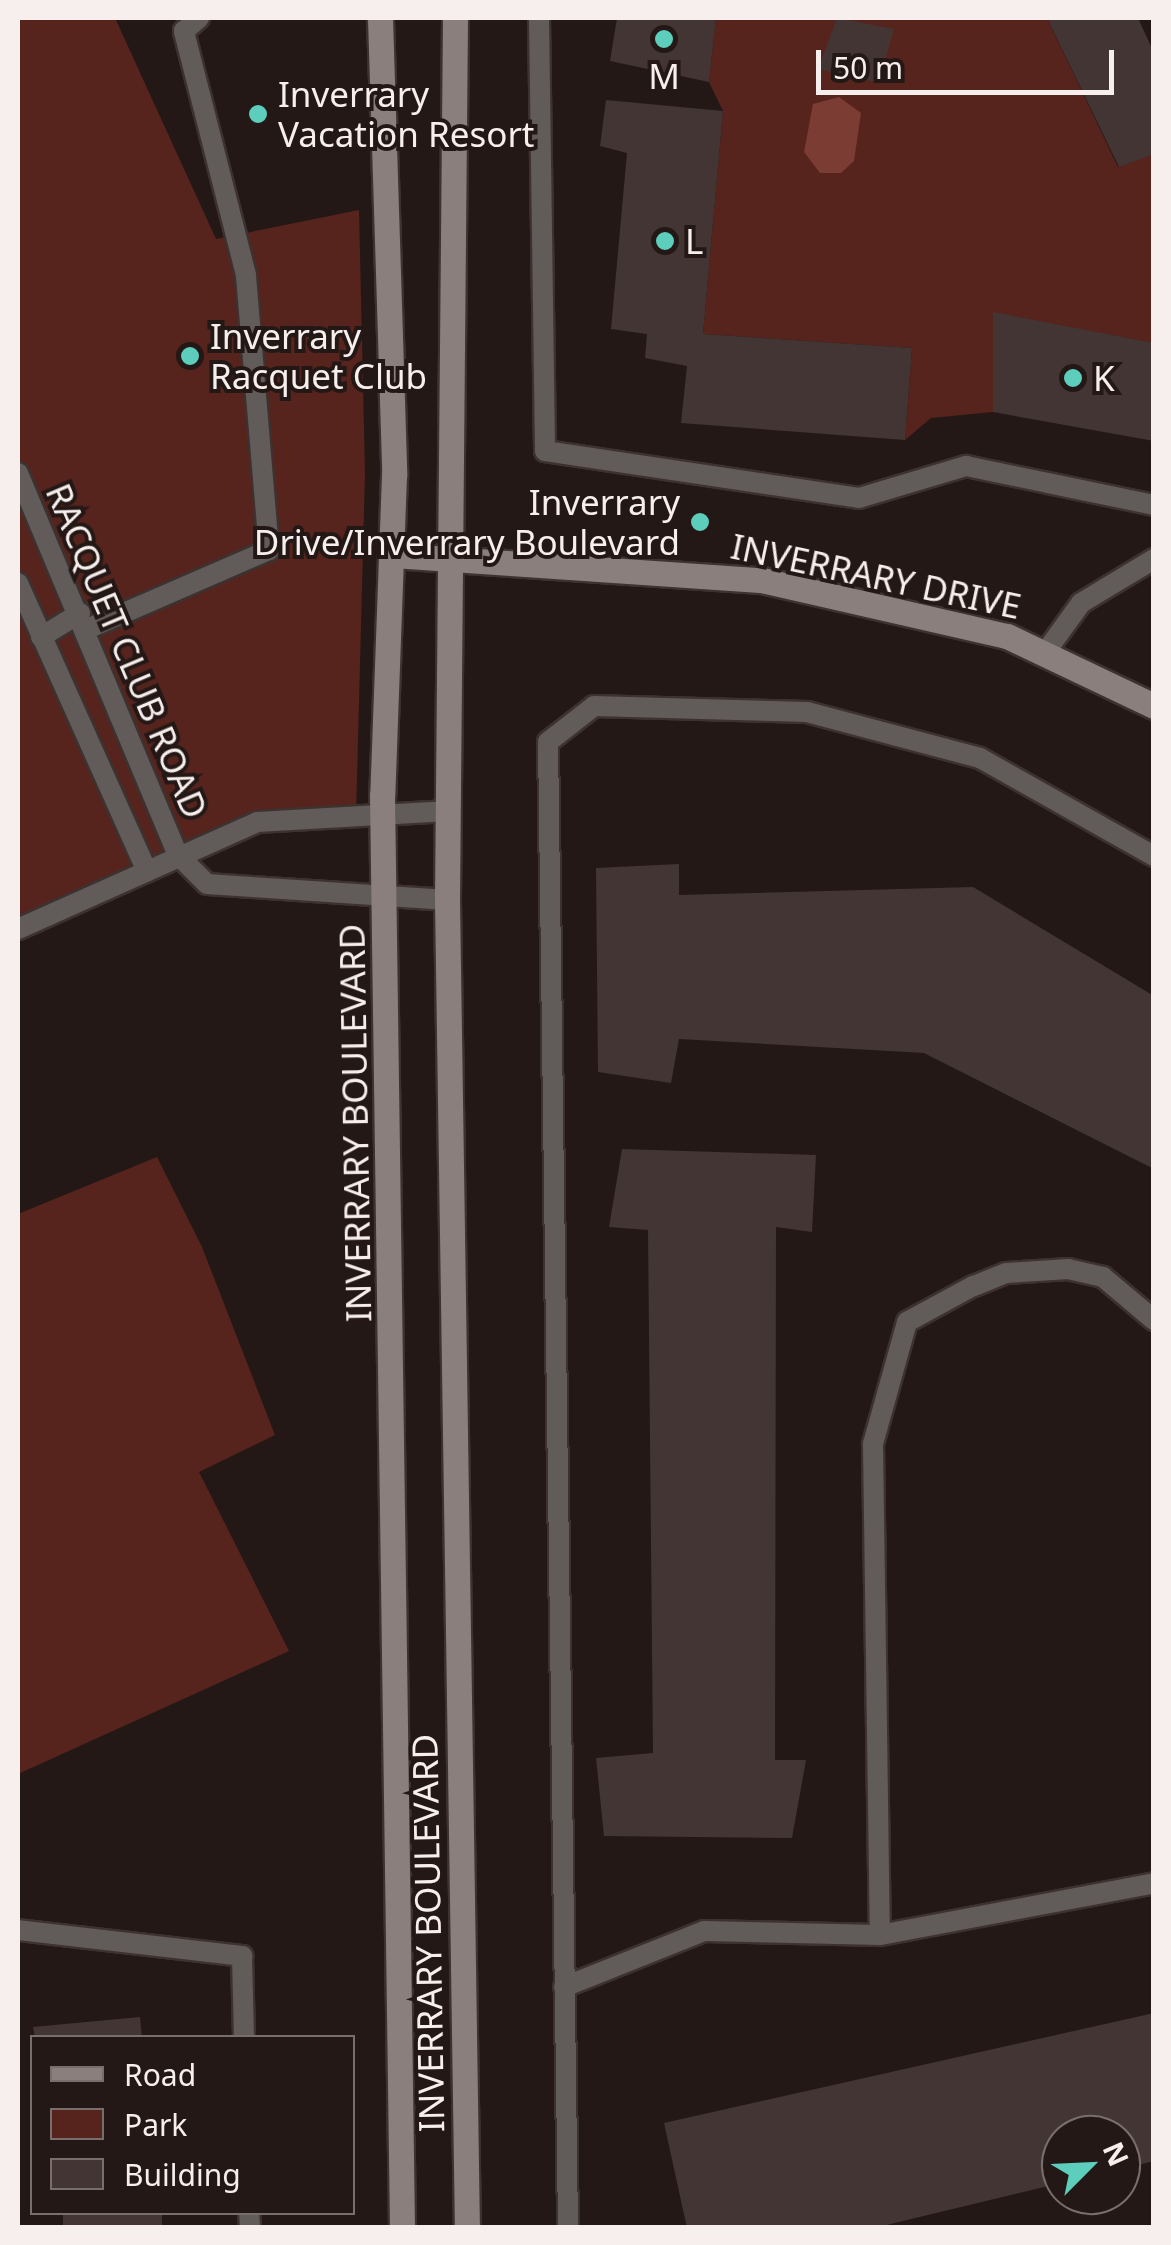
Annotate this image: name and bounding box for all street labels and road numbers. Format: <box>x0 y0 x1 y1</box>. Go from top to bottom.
street label: RACQUET CLUB ROAD <box>37 477 217 825</box>
street label: INVERRARY DRIVE <box>727 525 1025 627</box>
street label: INVERRARY BOULEVARD <box>331 924 379 1322</box>
street label: INVERRARY BOULEVARD <box>404 1734 452 2132</box>

